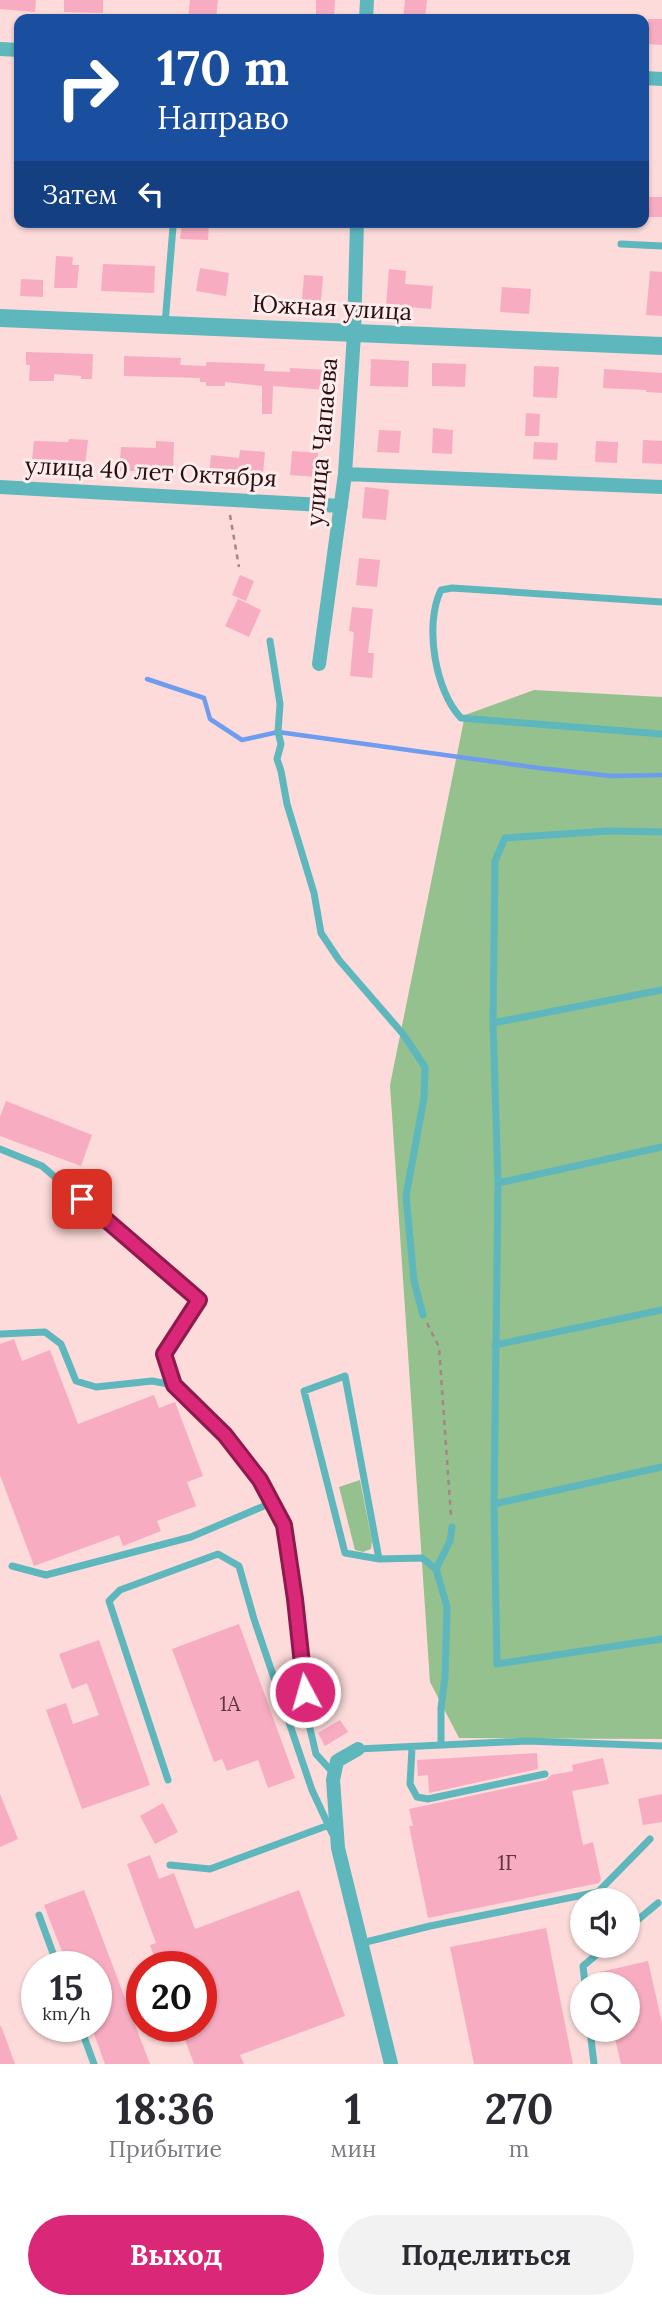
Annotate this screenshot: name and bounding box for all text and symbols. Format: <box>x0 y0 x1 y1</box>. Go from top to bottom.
text: 170 m <box>157 36 289 98</box>
icon: right <box>42 42 133 133</box>
text: Направо <box>157 97 289 138</box>
icon: left <box>132 175 170 213</box>
text: Затем <box>42 178 118 211</box>
street label: Южная улица <box>251 288 413 327</box>
street label: улица Чапаева <box>299 356 344 528</box>
street label: улица 40 лет Октября <box>24 449 278 494</box>
pin <box>52 1169 112 1229</box>
icon: arrive <box>63 1180 101 1218</box>
position arrow <box>268 1655 342 1729</box>
house number: 1А <box>219 1690 241 1717</box>
house number: 1Г <box>497 1849 517 1876</box>
map controls <box>570 1888 640 2042</box>
button: sound <box>570 1888 640 1958</box>
speed limit sign: 20 <box>126 1951 217 2042</box>
text: 15 <box>50 1965 83 2010</box>
button: search <box>570 1972 640 2042</box>
text: km/h <box>42 2002 91 2025</box>
text: 18:36 <box>116 2082 215 2136</box>
text: 1 <box>345 2082 362 2136</box>
text: 270 <box>485 2082 553 2136</box>
text: Прибытие <box>108 2134 222 2163</box>
text: мин <box>330 2134 376 2163</box>
text: m <box>509 2134 529 2163</box>
button: Выход <box>28 2215 324 2295</box>
button: Поделиться <box>338 2215 634 2295</box>

